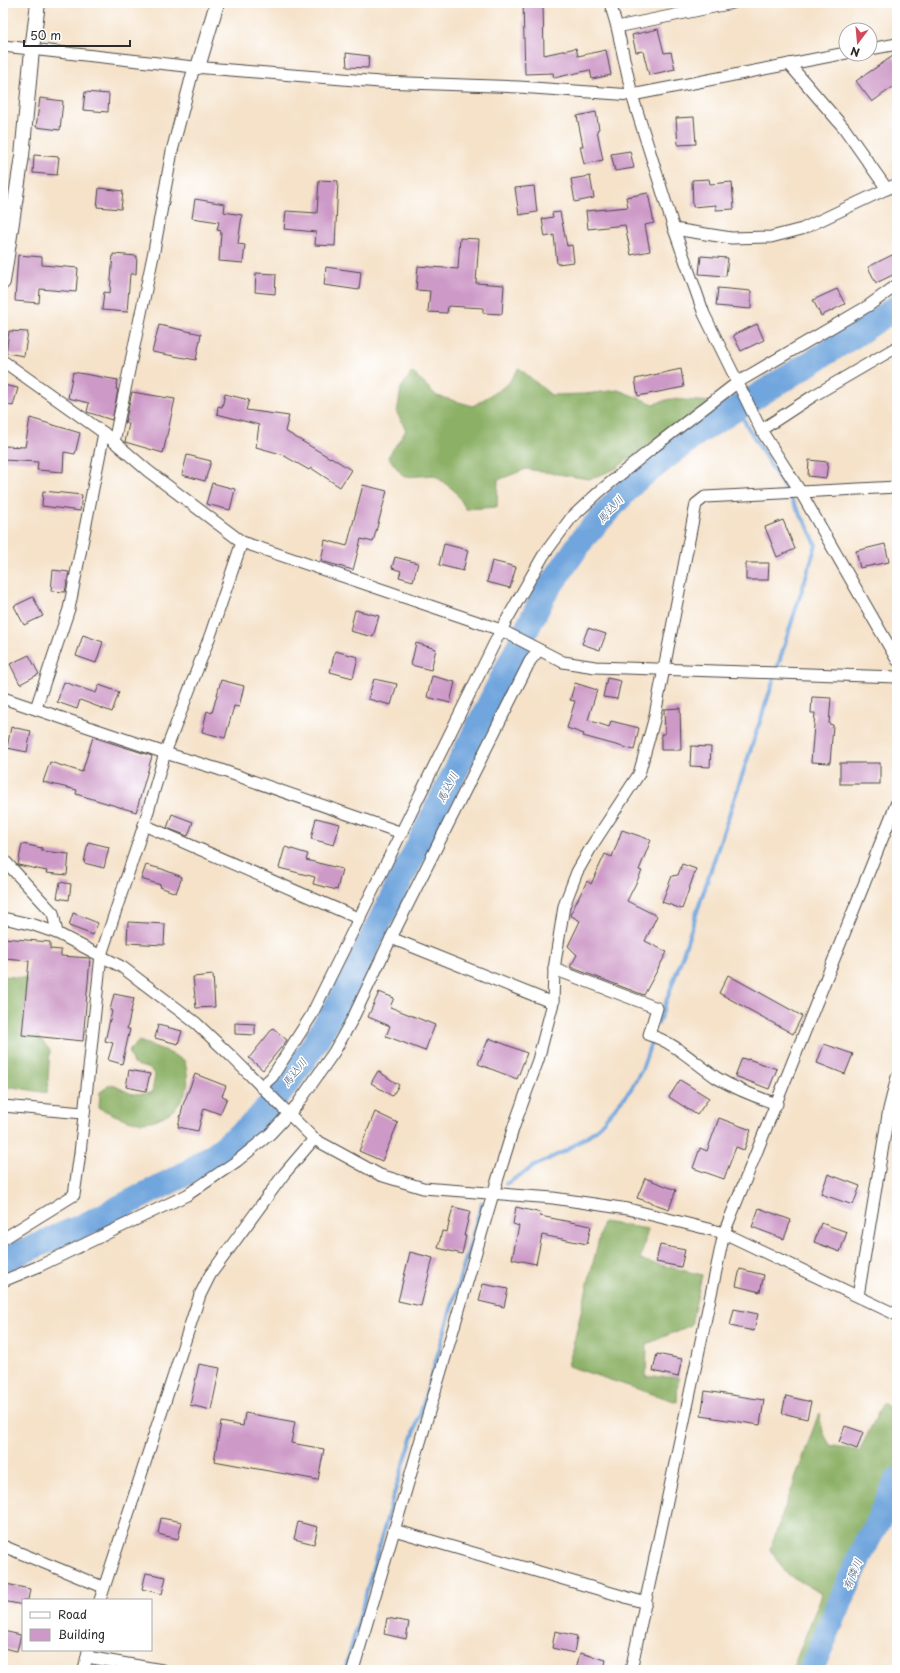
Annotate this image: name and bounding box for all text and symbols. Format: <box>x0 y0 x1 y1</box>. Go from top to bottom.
scale bar <box>24 22 130 48</box>
north arrow <box>838 22 878 62</box>
text: 50 m <box>30 26 61 44</box>
text: N <box>848 43 862 61</box>
water label: 馬込川 <box>593 491 627 527</box>
water label: 馬込川 <box>432 768 462 806</box>
water label: 馬込川 <box>277 1054 311 1090</box>
water label: 有隣川 <box>838 1555 866 1593</box>
legend <box>22 1599 152 1651</box>
text: Road <box>58 1605 87 1623</box>
text: Building <box>58 1625 105 1643</box>

